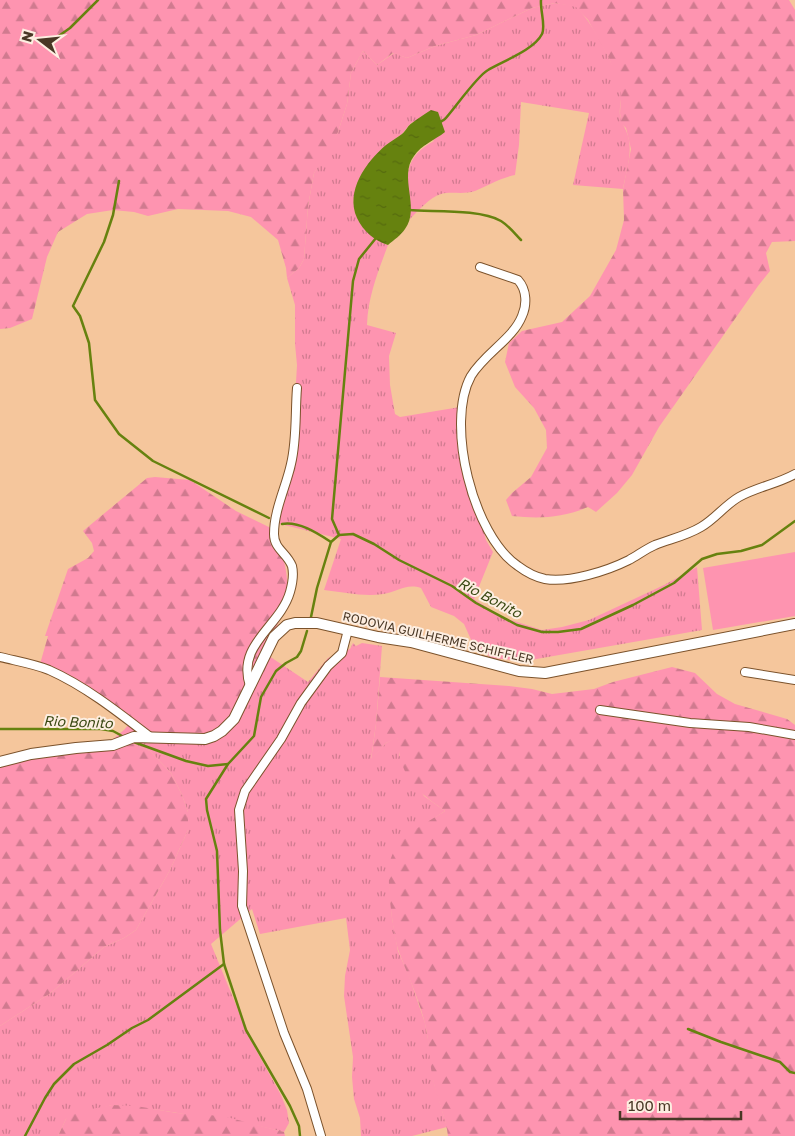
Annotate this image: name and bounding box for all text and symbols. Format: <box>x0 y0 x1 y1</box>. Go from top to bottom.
north arrow <box>15 15 65 65</box>
text: N <box>17 29 37 44</box>
water label: Rio Bonito <box>456 574 526 622</box>
street label: RODOVIA GUILHERME SCHIFFLER <box>341 608 535 667</box>
water label: Rio Bonito <box>43 712 115 731</box>
scale bar <box>620 1088 741 1120</box>
text: 100 m <box>628 1096 671 1114</box>

